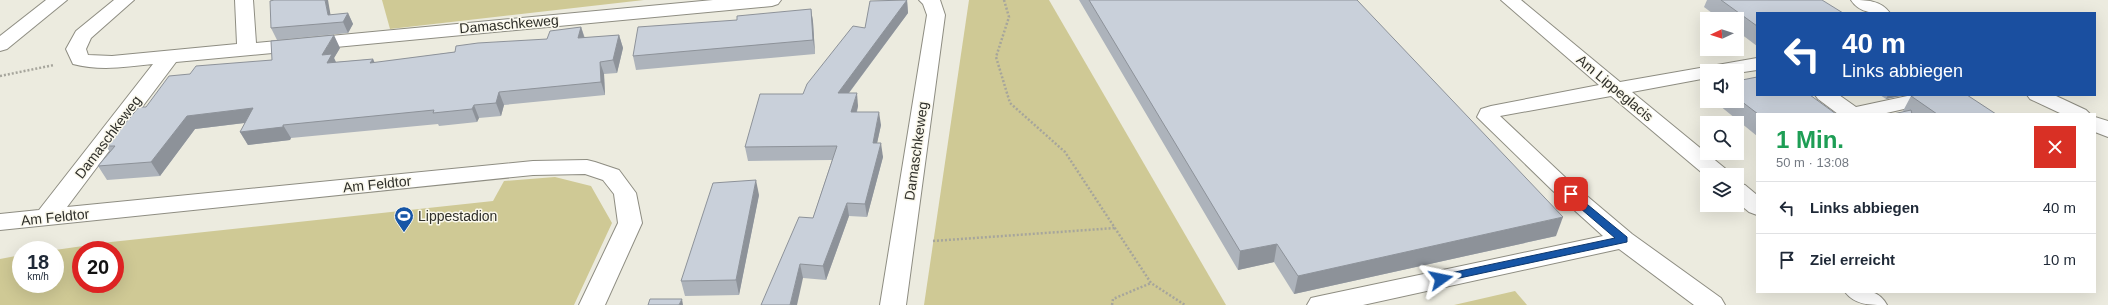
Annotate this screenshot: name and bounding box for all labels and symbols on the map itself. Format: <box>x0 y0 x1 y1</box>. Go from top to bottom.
street label: Damaschkeweg <box>459 12 559 36</box>
north arrow <box>1700 12 1744 56</box>
street label: Am Lippeglacis <box>1573 51 1657 125</box>
street label: Damaschkeweg <box>72 92 144 182</box>
street label: Damaschkeweg <box>901 101 931 201</box>
street label: Am Feldtor <box>342 172 412 196</box>
pin <box>1554 177 1588 211</box>
street label: Am Feldtor <box>20 205 90 229</box>
sports icon: Lippestadion <box>393 205 415 233</box>
place label: Lippestadion <box>418 208 497 224</box>
speed limit sign: 20 <box>72 241 124 293</box>
position arrow <box>1420 258 1462 300</box>

